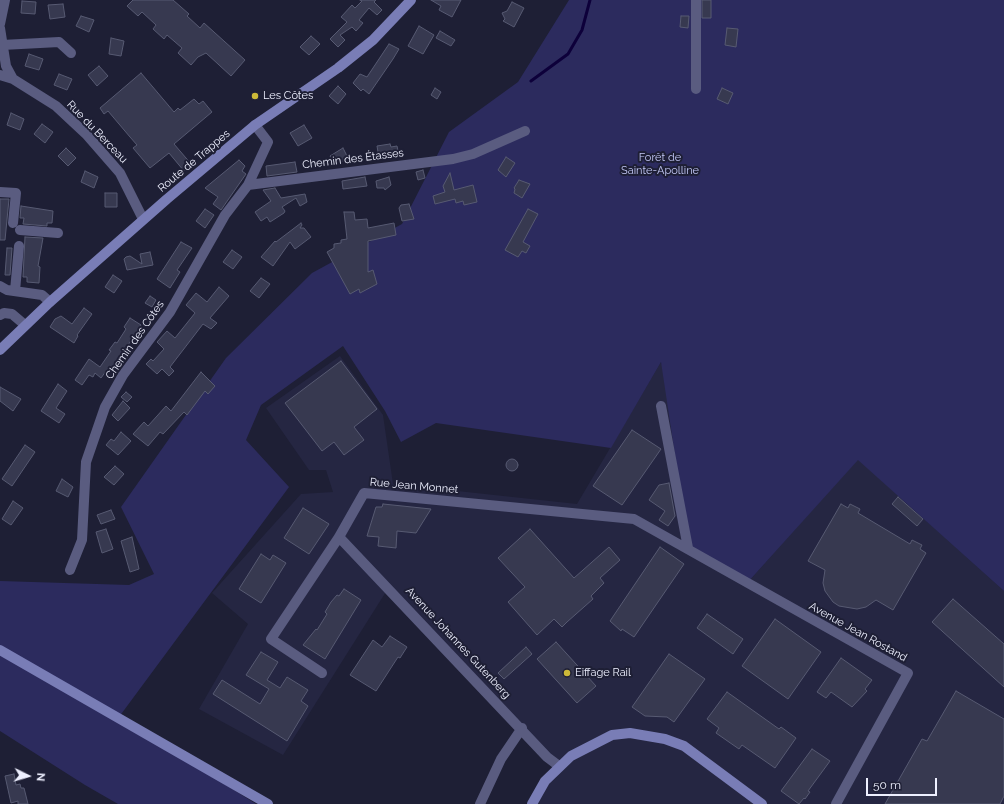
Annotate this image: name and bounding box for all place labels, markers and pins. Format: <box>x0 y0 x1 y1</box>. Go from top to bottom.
place label: Les Côtes <box>263 89 313 103</box>
marker: Les Côtes <box>250 91 260 101</box>
place label: Eiffage Rail <box>575 666 631 680</box>
marker: Eiffage Rail <box>562 668 572 678</box>

